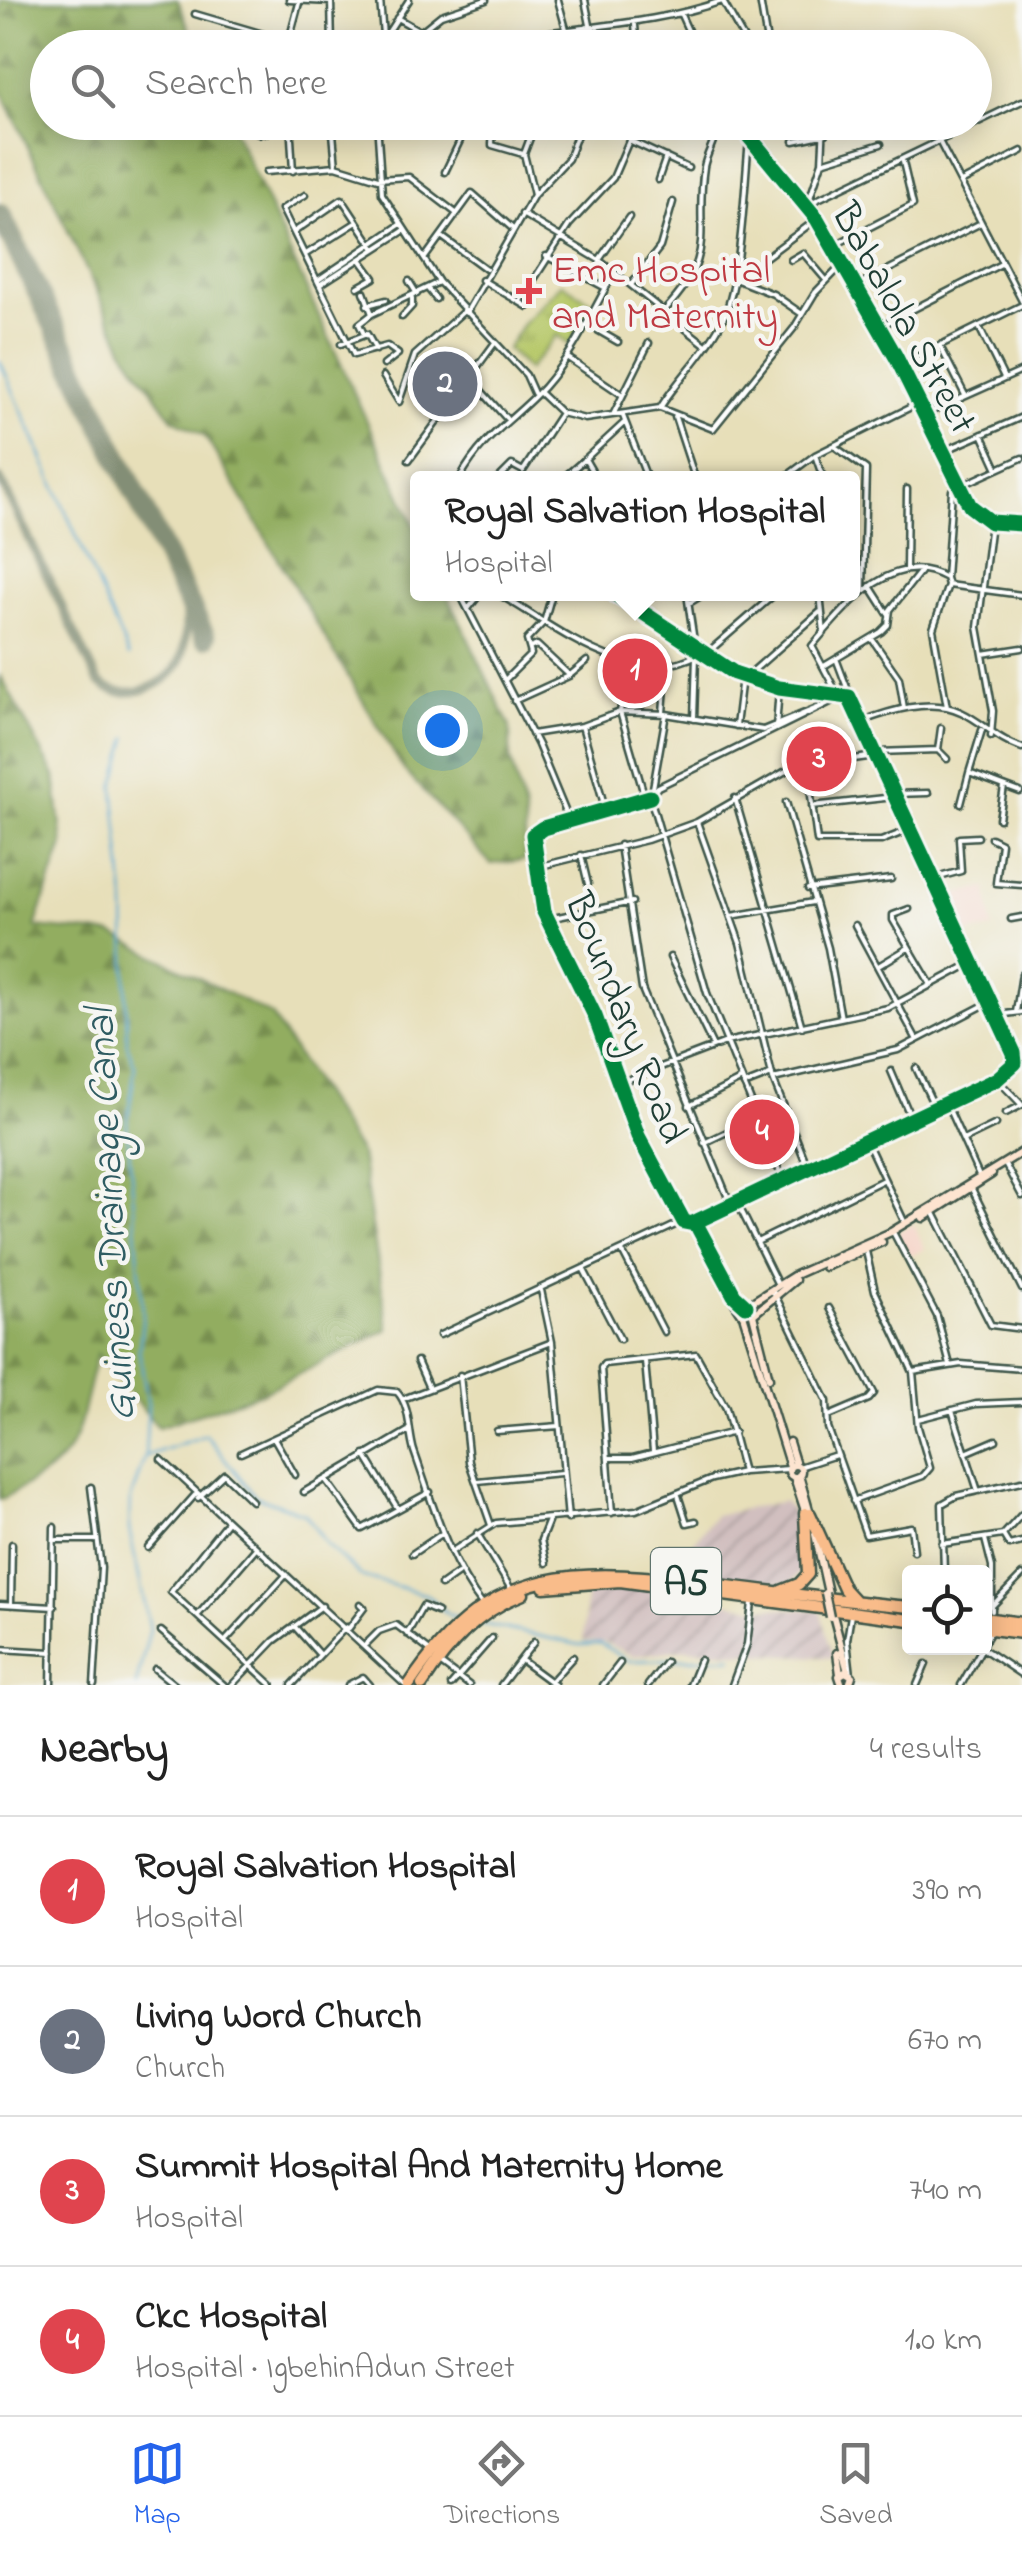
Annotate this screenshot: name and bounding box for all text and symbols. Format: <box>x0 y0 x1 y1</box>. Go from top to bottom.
search box <box>30 30 992 140</box>
text: Search here <box>145 57 327 113</box>
icon: search <box>65 58 120 113</box>
street label: Babalola Street <box>814 192 990 446</box>
place label: Emc Hospital and Maternity <box>552 243 778 348</box>
marker: Emc Hospital and Maternity <box>516 278 542 304</box>
pin: 2 <box>412 346 478 422</box>
popup <box>410 471 860 601</box>
text: Royal Salvation Hospital <box>445 485 825 541</box>
text: Hospital <box>445 541 553 588</box>
pin: 1 <box>602 634 668 708</box>
your location <box>417 705 468 756</box>
pin: 3 <box>786 722 852 796</box>
street label: Boundary Road <box>546 883 701 1153</box>
water label: Guiness Drainage Canal <box>71 1002 155 1422</box>
pin: 4 <box>730 1094 794 1170</box>
road number: A5 <box>651 1548 721 1614</box>
map controls <box>902 1565 992 1655</box>
button: locate <box>902 1565 992 1655</box>
text: Nearby <box>40 1720 168 1781</box>
text: 4 results <box>870 1727 982 1774</box>
text: Royal Salvation Hospital <box>135 1840 516 1896</box>
text: 1 <box>67 1868 78 1915</box>
text: 390 m <box>912 1868 982 1915</box>
text: Hospital <box>135 1896 243 1943</box>
text: Living Word Church <box>135 1990 422 2046</box>
text: 2 <box>65 2018 80 2065</box>
text: 670 m <box>908 2018 982 2065</box>
text: Church <box>135 2046 225 2093</box>
text: Summit Hospital And Maternity Home <box>135 2140 722 2196</box>
text: 3 <box>66 2168 79 2215</box>
text: 740 m <box>909 2168 982 2215</box>
text: Hospital <box>135 2196 243 2243</box>
text: Ckc Hospital <box>135 2290 327 2346</box>
text: 4 <box>66 2318 79 2365</box>
text: 1.0 km <box>905 2318 982 2365</box>
text: Hospital · IgbehinAdun Street <box>135 2346 515 2393</box>
tab: Map <box>130 2436 185 2537</box>
tab: Directions <box>444 2436 560 2537</box>
tab: Saved <box>819 2436 892 2537</box>

